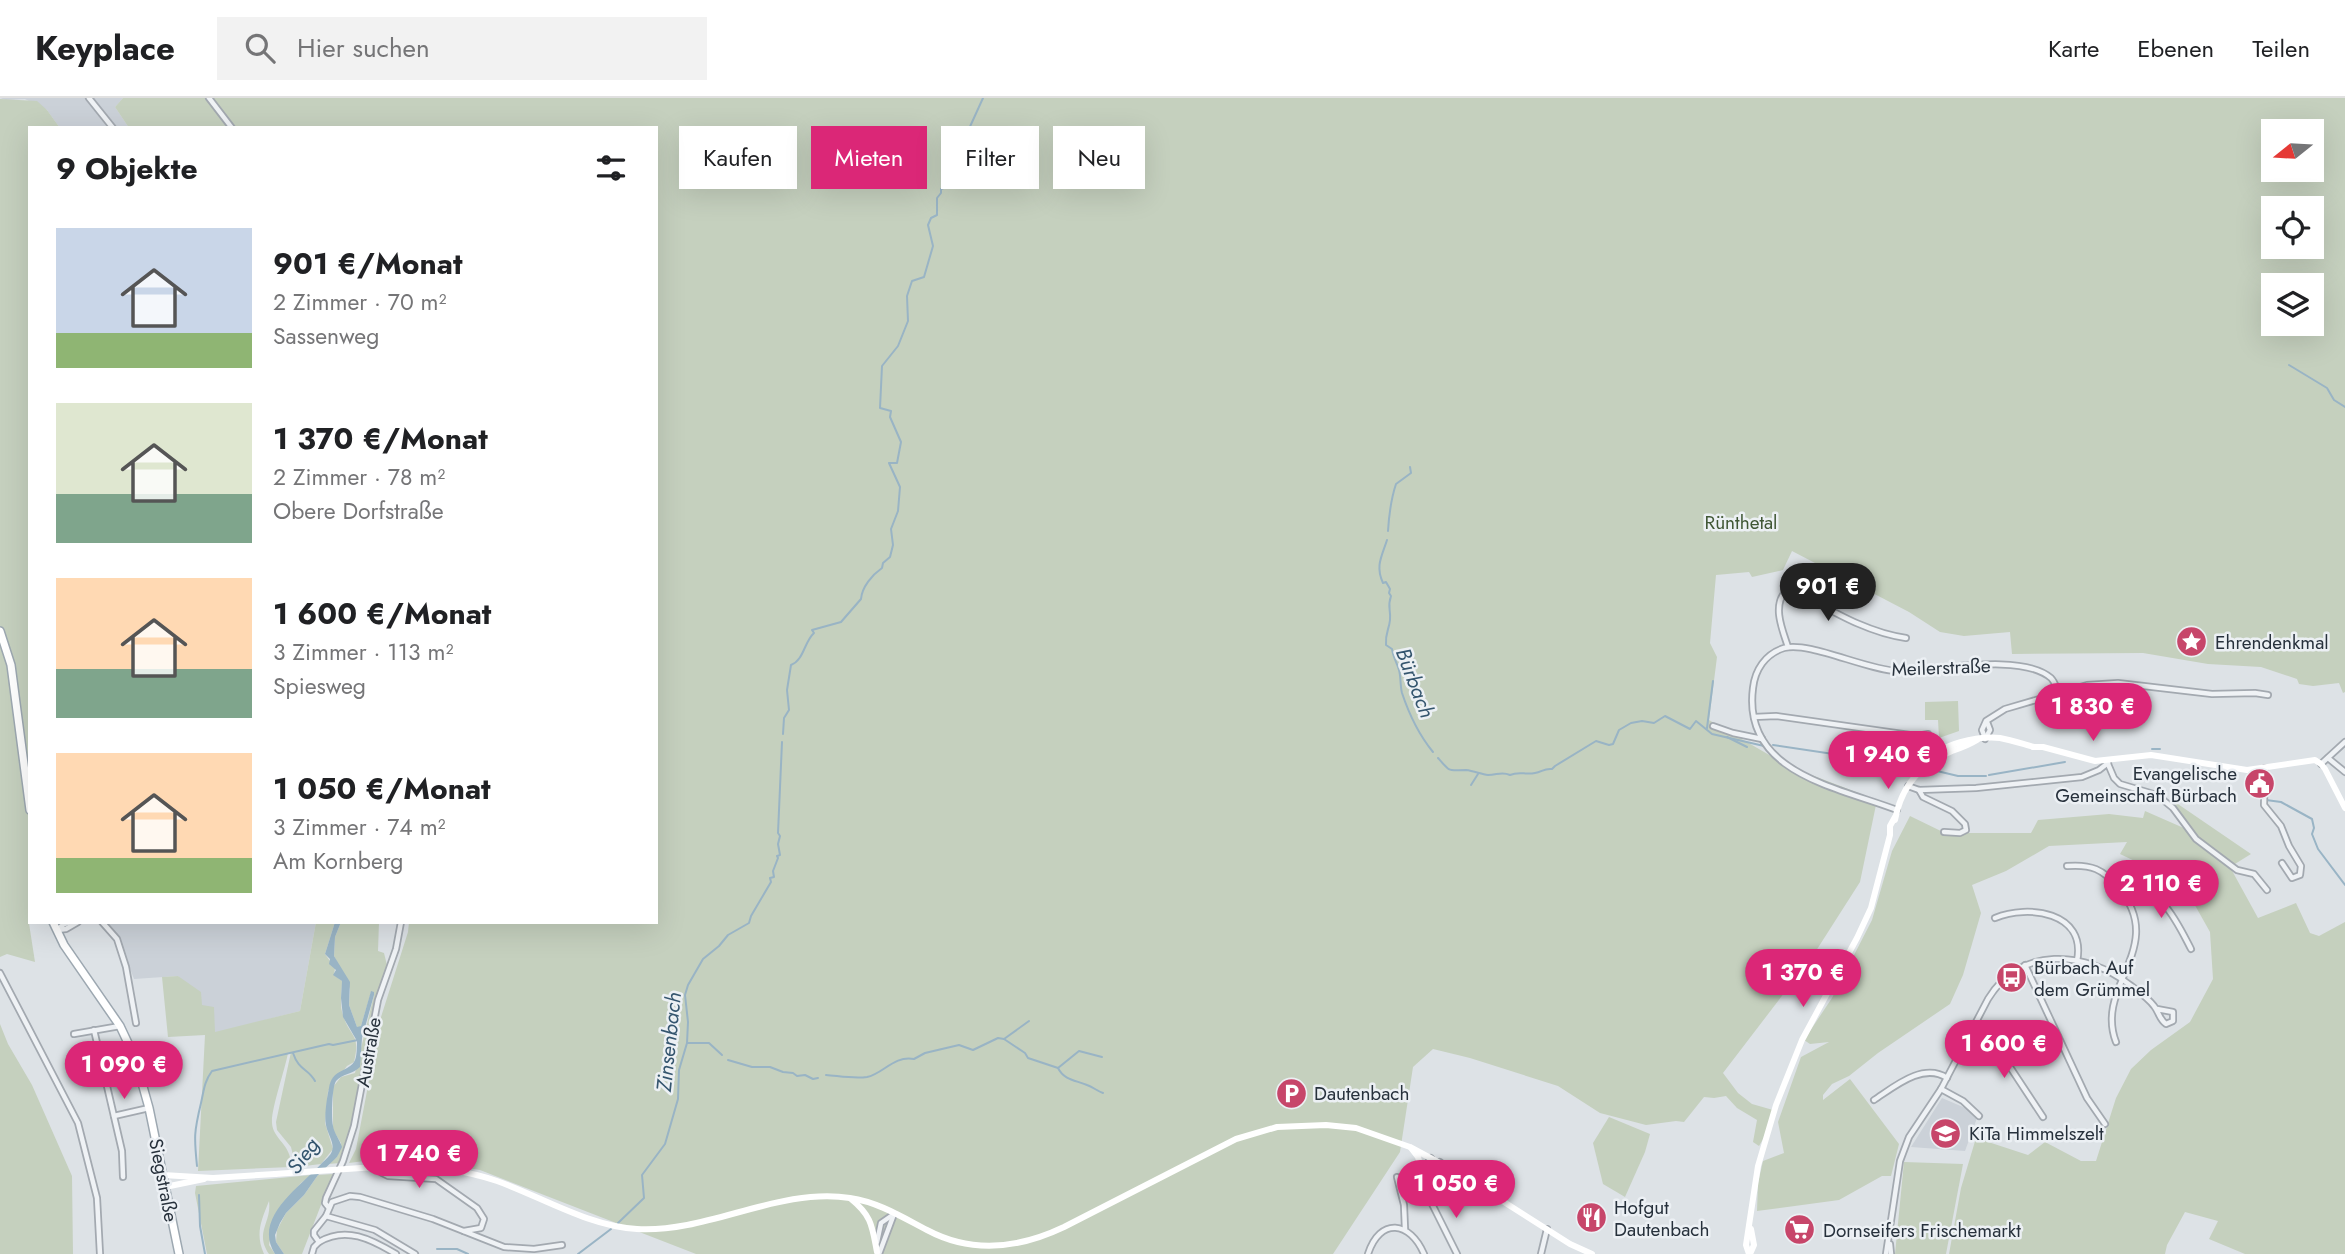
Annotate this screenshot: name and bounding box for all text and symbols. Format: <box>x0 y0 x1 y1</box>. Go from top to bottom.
search box <box>217 17 707 80</box>
text: Keyplace <box>35 25 175 72</box>
icon: search <box>241 29 279 67</box>
text: Hier suchen <box>297 29 430 67</box>
text: Karte <box>2048 31 2099 66</box>
text: Ebenen <box>2137 31 2214 66</box>
text: Teilen <box>2252 31 2310 66</box>
north arrow <box>2261 119 2324 182</box>
map controls <box>2261 119 2324 336</box>
chip: Kaufen <box>679 126 797 189</box>
chip: Mieten <box>811 126 927 189</box>
chip: Filter <box>941 126 1039 189</box>
chip: Neu <box>1053 126 1145 189</box>
text: 9 Objekte <box>56 147 198 190</box>
icon: filters <box>592 149 630 187</box>
button: locate <box>2261 196 2324 259</box>
text: 901 €/Monat <box>273 242 462 285</box>
icon: home <box>112 256 196 340</box>
button: layers <box>2261 273 2324 336</box>
text: 2 Zimmer · 70 m² <box>273 285 447 319</box>
text: Sassenweg <box>273 319 379 353</box>
text: 1 370 €/Monat <box>273 417 488 460</box>
icon: home <box>112 431 196 515</box>
text: 2 Zimmer · 78 m² <box>273 460 445 494</box>
text: Obere Dorfstraße <box>273 494 444 528</box>
park label: Rünthetal <box>1705 509 1777 536</box>
pin: 901 € <box>1779 564 1877 623</box>
text: 901 € <box>1796 569 1860 603</box>
text: 1 600 €/Monat <box>273 592 491 635</box>
icon: home <box>112 606 196 690</box>
place icon: Ehrendenkmal <box>2175 625 2209 659</box>
place label: Ehrendenkmal <box>2215 629 2329 656</box>
text: 3 Zimmer · 113 m² <box>273 635 453 669</box>
water label: Bürbach <box>1388 644 1442 722</box>
street label: Meilerstraße <box>1891 652 1991 683</box>
text: Spiesweg <box>273 669 366 703</box>
pin: 1 830 € <box>2028 684 2158 743</box>
text: 1 830 € <box>2051 689 2135 723</box>
pin: 1 940 € <box>1823 732 1953 791</box>
text: 1 940 € <box>1844 737 1932 771</box>
place label: Evangelische Gemeinschaft Bürbach <box>2055 760 2237 809</box>
text: 1 050 €/Monat <box>273 767 491 810</box>
public building icon: Evangelische Gemeinschaft Bürbach <box>2243 767 2277 801</box>
icon: home <box>112 781 196 865</box>
text: 3 Zimmer · 74 m² <box>273 810 446 844</box>
text: Am Kornberg <box>273 844 403 878</box>
pin: 2 110 € <box>2096 860 2226 920</box>
text: 2 110 € <box>2120 866 2202 900</box>
pin: 1 370 € <box>1738 950 1868 1009</box>
place label: Bürbach Auf dem Grümmel <box>2034 954 2150 1003</box>
text: 1 370 € <box>1761 955 1845 989</box>
bus stop icon: Bürbach Auf dem Grümmel <box>1994 961 2028 995</box>
water label: Zinsenbach <box>649 991 689 1094</box>
street label: Austraße <box>349 1015 388 1089</box>
pin: 1 600 € <box>1939 1020 2069 1080</box>
text: 1 600 € <box>1961 1026 2047 1060</box>
pin: 1 090 € <box>59 1042 189 1101</box>
text: 1 090 € <box>81 1047 167 1081</box>
parking icon: Dautenbach <box>1274 1076 1308 1110</box>
place label: Dautenbach <box>1314 1080 1409 1107</box>
school or university icon: KiTa Himmelszelt <box>1929 1116 1963 1150</box>
place label: KiTa Himmelszelt <box>1969 1120 2104 1147</box>
pin: 1 740 € <box>354 1130 484 1190</box>
water label: Sieg <box>280 1131 327 1180</box>
street label: Siegstraße <box>142 1136 185 1224</box>
text: 1 740 € <box>376 1136 462 1170</box>
pin: 1 050 € <box>1391 1160 1521 1220</box>
text: 1 050 € <box>1413 1166 1499 1200</box>
place label: Hofgut Dautenbach <box>1614 1194 1709 1243</box>
restaurant icon: Hofgut Dautenbach <box>1574 1201 1608 1235</box>
supermarket icon: Dornseifers Frischemarkt <box>1783 1213 1817 1247</box>
place label: Dornseifers Frischemarkt <box>1823 1217 2021 1244</box>

